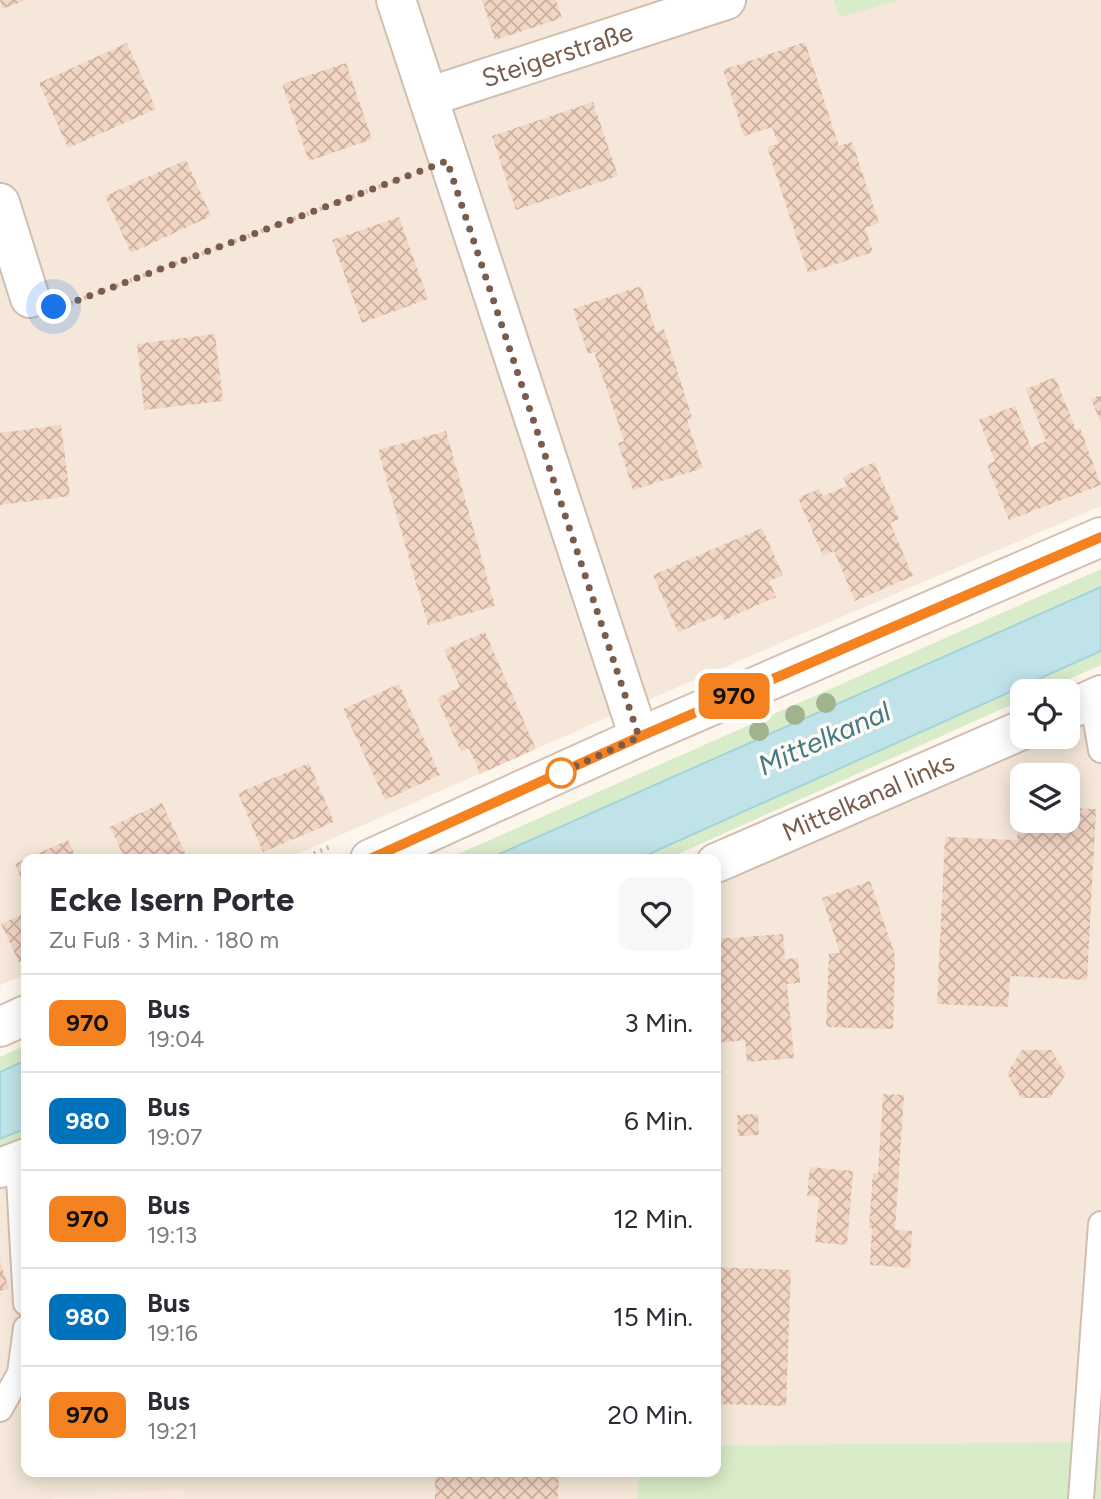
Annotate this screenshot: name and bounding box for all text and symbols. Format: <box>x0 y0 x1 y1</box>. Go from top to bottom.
street label: Steigerstraße <box>478 15 637 94</box>
your location <box>36 289 71 324</box>
line badge: 970 <box>694 673 774 719</box>
map controls <box>1010 679 1080 833</box>
button: locate <box>1010 679 1080 749</box>
text: 970 <box>713 681 755 710</box>
water label: Mittelkanal <box>753 693 896 782</box>
street label: Mittelkanal links <box>777 745 959 848</box>
unlabelled marker <box>546 758 576 788</box>
button: layers <box>1010 763 1080 833</box>
button: heart <box>619 877 693 951</box>
text: Ecke Isern Porte <box>49 880 294 919</box>
text: Zu Fuß · 3 Min. · 180 m <box>49 926 279 954</box>
text: Bus <box>147 993 190 1025</box>
text: 3 Min. <box>624 1007 693 1039</box>
text: 970 <box>66 1008 109 1037</box>
text: 19:04 <box>147 1025 204 1053</box>
text: Bus <box>147 1091 190 1123</box>
text: 6 Min. <box>624 1105 693 1137</box>
text: 980 <box>65 1106 110 1135</box>
text: 19:07 <box>147 1123 202 1151</box>
text: Bus <box>147 1189 190 1221</box>
text: 12 Min. <box>613 1203 693 1235</box>
text: 970 <box>66 1204 109 1233</box>
text: 19:13 <box>147 1221 197 1249</box>
text: Bus <box>147 1287 190 1319</box>
text: 15 Min. <box>613 1301 693 1333</box>
text: 980 <box>65 1302 110 1331</box>
text: 19:16 <box>147 1319 198 1347</box>
text: Bus <box>147 1385 190 1417</box>
text: 20 Min. <box>607 1399 693 1431</box>
text: 970 <box>66 1400 109 1429</box>
text: 19:21 <box>147 1417 198 1445</box>

